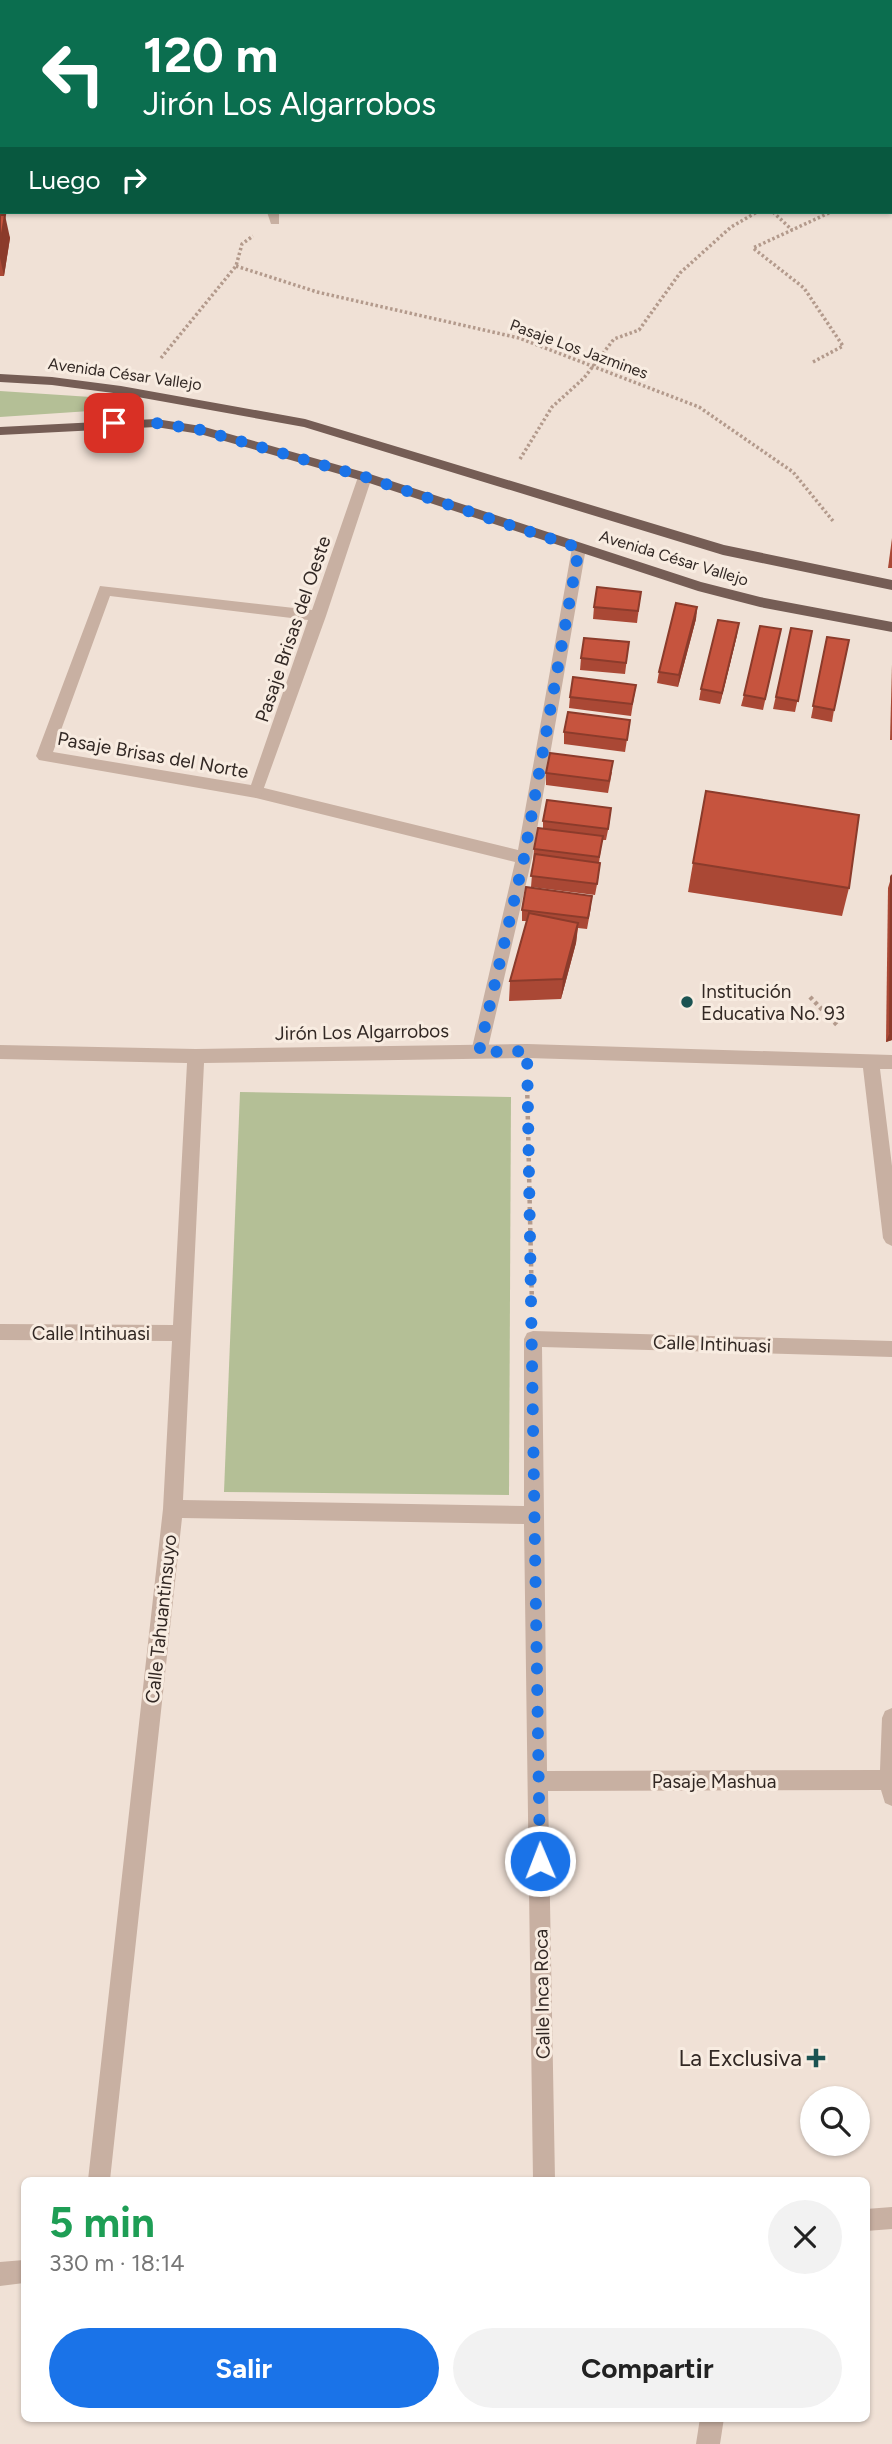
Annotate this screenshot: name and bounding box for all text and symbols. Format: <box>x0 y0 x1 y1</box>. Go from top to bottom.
text: 120 m <box>143 25 278 84</box>
icon: left <box>28 28 119 119</box>
text: Jirón Los Algarrobos <box>143 85 436 123</box>
icon: right <box>115 161 153 199</box>
text: Luego <box>28 164 101 196</box>
street label: Pasaje Los Jazmines <box>507 315 651 383</box>
street label: Avenida César Vallejo <box>47 354 203 394</box>
pin <box>84 393 144 453</box>
icon: arrive <box>95 404 133 442</box>
street label: Avenida César Vallejo <box>597 526 751 590</box>
street label: Pasaje Brisas del Oeste <box>250 533 336 725</box>
street label: Pasaje Brisas del Norte <box>56 727 250 783</box>
place label: Institución Educativa No. 93 <box>701 980 845 1025</box>
marker: Institución Educativa No. 93 <box>679 994 695 1010</box>
street label: Jirón Los Algarrobos <box>275 1019 449 1045</box>
street label: Calle Intihuasi <box>32 1322 150 1345</box>
street label: Calle Intihuasi <box>652 1330 772 1358</box>
street label: Calle Tahuantinsuyo <box>141 1533 181 1705</box>
street label: Pasaje Mashua <box>652 1770 776 1793</box>
position arrow <box>503 1824 577 1898</box>
street label: Calle Inca Roca <box>529 1929 555 2059</box>
place label: La Exclusiva <box>678 2044 802 2072</box>
marker: La Exclusiva <box>808 2050 824 2066</box>
map controls <box>800 2086 870 2156</box>
button: search <box>800 2086 870 2156</box>
text: 5 min <box>49 2197 155 2248</box>
button: close <box>768 2200 842 2274</box>
text: 330 m · 18:14 <box>49 2249 184 2277</box>
button: Salir <box>49 2328 439 2408</box>
button: Compartir <box>453 2328 842 2408</box>

